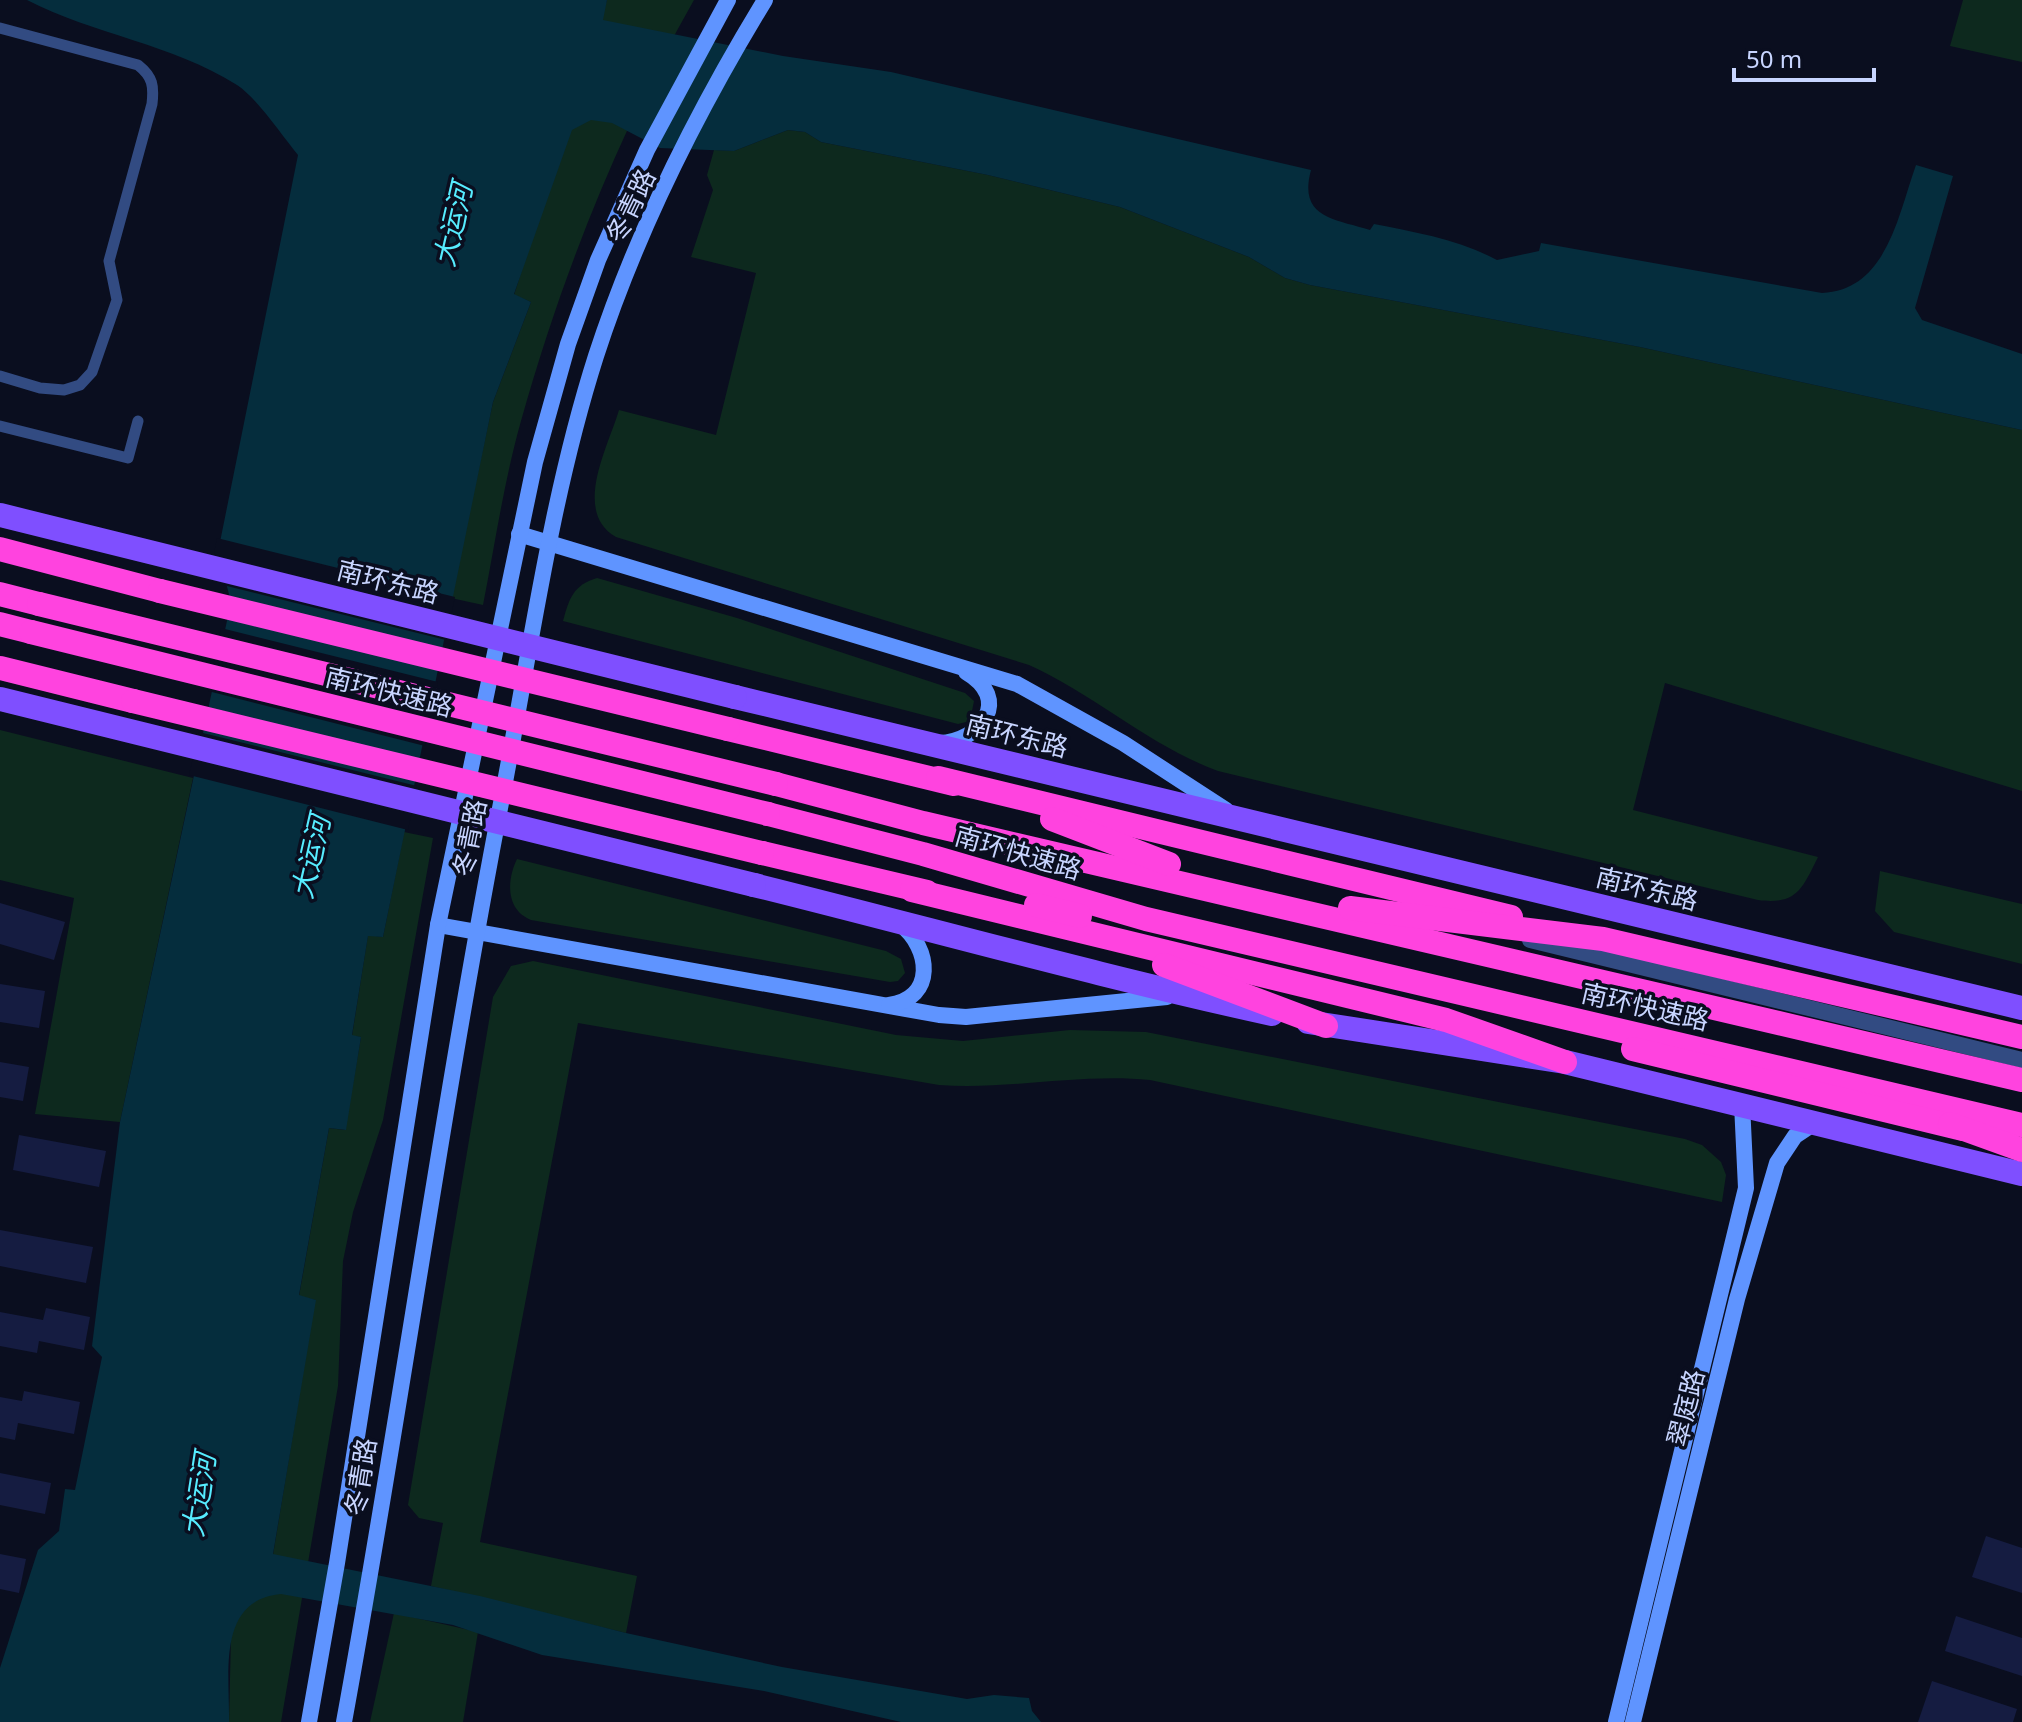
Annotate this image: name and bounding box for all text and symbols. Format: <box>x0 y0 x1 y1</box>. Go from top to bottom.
scale bar <box>1734 32 1874 82</box>
text: 50 m <box>1746 42 1802 75</box>
street label: 冬青路 <box>597 163 663 249</box>
water label: 大运河 <box>424 175 481 270</box>
street label: 南环东路 <box>333 551 443 611</box>
street label: 南环快速路 <box>322 658 457 724</box>
street label: 南环东路 <box>962 705 1072 765</box>
street label: 冬青路 <box>444 796 494 880</box>
water label: 大运河 <box>282 807 339 902</box>
street label: 南环快速路 <box>951 817 1086 887</box>
street label: 南环东路 <box>1592 858 1702 918</box>
street label: 南环快速路 <box>1578 974 1713 1038</box>
street label: 翠庭路 <box>1658 1366 1712 1450</box>
street label: 冬青路 <box>336 1436 384 1518</box>
water label: 大运河 <box>173 1445 224 1539</box>

